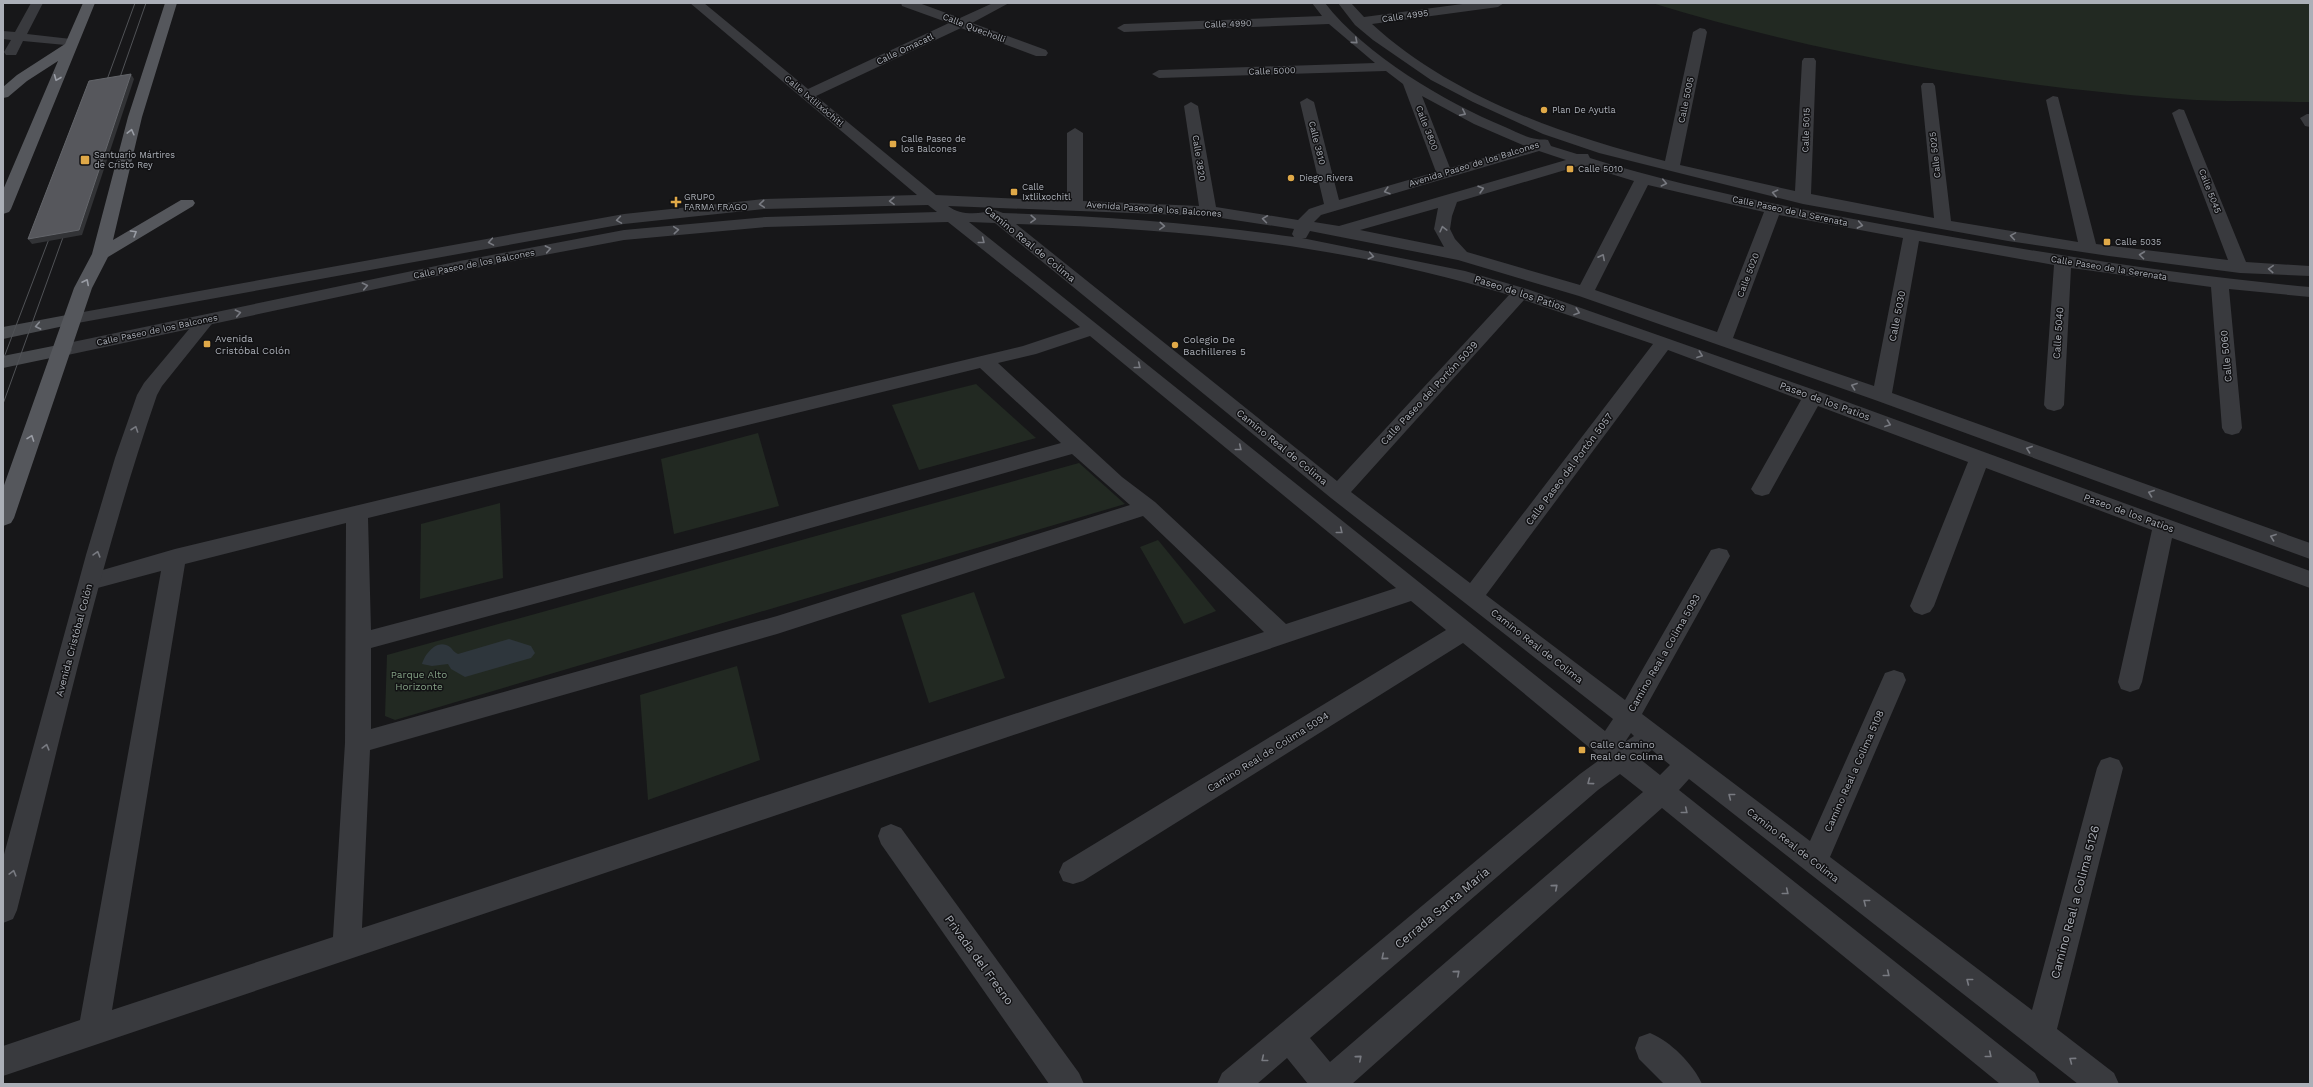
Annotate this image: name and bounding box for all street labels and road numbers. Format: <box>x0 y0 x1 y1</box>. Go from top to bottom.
street label: Calle 4995 <box>1381 8 1429 24</box>
street label: Calle Quecholli <box>941 11 1007 45</box>
street label: Calle 4990 <box>1204 18 1252 30</box>
street label: Calle Omacatl <box>875 31 935 67</box>
street label: Calle 5000 <box>1248 65 1296 77</box>
street label: Calle Ixtlilxóchitl <box>783 73 846 129</box>
street label: Calle 5005 <box>1676 76 1696 124</box>
street label: Calle 3800 <box>1414 104 1440 152</box>
street label: Calle 5015 <box>1800 108 1812 152</box>
street label: Calle 3810 <box>1307 120 1327 166</box>
street label: Calle 5025 <box>1928 131 1942 179</box>
street label: Calle 3820 <box>1190 134 1208 182</box>
street label: Avenida Paseo de los Balcones <box>1408 139 1541 189</box>
street label: Calle 5045 <box>2197 167 2223 215</box>
street label: Calle Paseo de la Serenata <box>1731 194 1849 228</box>
street label: Avenida Paseo de los Balcones <box>1086 199 1222 219</box>
street label: Camino Real de Colima <box>982 204 1078 284</box>
street label: Calle Paseo de los Balcones <box>412 247 536 281</box>
street label: Calle 5020 <box>1735 251 1761 299</box>
street label: Calle Paseo de la Serenata <box>2050 254 2168 282</box>
street label: Paseo de los Patios <box>1473 273 1567 313</box>
street label: Calle 5030 <box>1887 290 1907 342</box>
street label: Calle 5040 <box>2051 307 2065 359</box>
street label: Calle Paseo de los Balcones <box>96 312 219 348</box>
street label: Calle 5060 <box>2218 330 2234 382</box>
street label: Calle Paseo del Portón 5039 <box>1378 339 1480 447</box>
street label: Paseo de los Patios <box>1778 380 1872 422</box>
street label: Camino Real de Colima <box>1234 407 1330 487</box>
street label: Calle Paseo del Portón 5057 <box>1523 411 1615 527</box>
street label: Paseo de los Patios <box>2082 492 2176 534</box>
street label: Avenida Cristóbal Colón <box>54 582 94 698</box>
street label: Camino Real a Colima 5093 <box>1626 592 1702 714</box>
street label: Camino Real de Colima <box>1489 607 1585 685</box>
street label: Camino Real a Colima 5108 <box>1822 708 1886 834</box>
street label: Camino Real de Colima 5094 <box>1205 710 1331 794</box>
street label: Camino Real de Colima <box>1745 806 1841 884</box>
street label: Camino Real a Colima 5126 <box>2048 824 2102 980</box>
street label: Cerrada Santa María <box>1392 864 1492 952</box>
street label: Privada del Fresno <box>942 912 1016 1008</box>

